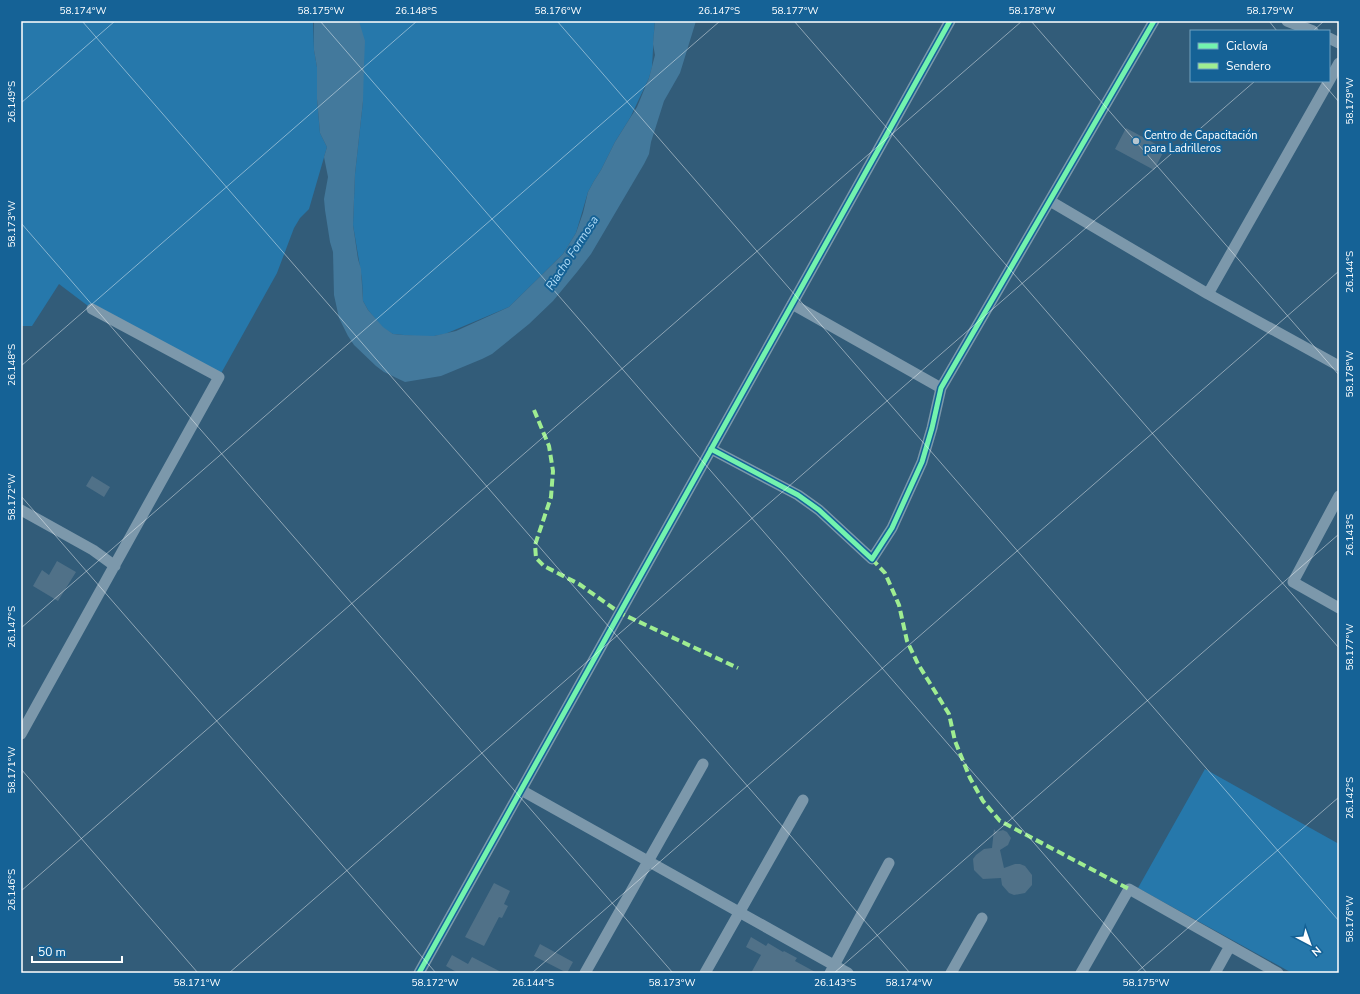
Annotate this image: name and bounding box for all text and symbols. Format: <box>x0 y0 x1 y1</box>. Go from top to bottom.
text: 58.174°W <box>59 4 107 18</box>
text: 58.175°W <box>297 4 345 18</box>
text: 26.148°S <box>395 4 437 18</box>
text: 58.176°W <box>534 4 582 18</box>
text: 26.147°S <box>698 4 740 18</box>
text: 58.177°W <box>771 4 819 18</box>
text: 58.178°W <box>1008 4 1056 18</box>
text: 58.179°W <box>1246 4 1294 18</box>
legend <box>1190 30 1330 82</box>
text: Ciclovía <box>1226 38 1268 54</box>
text: Sendero <box>1226 58 1271 74</box>
text: 58.179°W <box>1343 77 1357 125</box>
text: 26.149°S <box>5 81 19 123</box>
place label: Centro de Capacitación para Ladrilleros <box>1144 128 1258 156</box>
marker: Centro de Capacitación para Ladrilleros <box>1131 136 1141 146</box>
text: 58.173°W <box>5 200 19 248</box>
water label: Riacho Formosa <box>542 213 602 293</box>
text: 26.144°S <box>1343 251 1357 293</box>
text: 26.148°S <box>5 344 19 386</box>
text: 58.178°W <box>1343 350 1357 398</box>
text: 58.172°W <box>5 473 19 521</box>
text: 26.143°S <box>1343 514 1357 556</box>
text: 26.147°S <box>5 606 19 648</box>
text: 58.177°W <box>1343 623 1357 671</box>
text: 58.171°W <box>5 746 19 794</box>
text: 26.142°S <box>1343 777 1357 819</box>
text: 26.146°S <box>5 869 19 911</box>
text: 58.176°W <box>1343 895 1357 943</box>
north arrow <box>1290 924 1330 964</box>
scale bar <box>32 938 122 964</box>
text: N <box>1308 943 1324 960</box>
text: 50 m <box>38 944 66 960</box>
text: 58.171°W <box>173 976 221 990</box>
text: 58.172°W <box>411 976 459 990</box>
text: 26.144°S <box>512 976 554 990</box>
text: 58.173°W <box>648 976 696 990</box>
text: 26.143°S <box>814 976 856 990</box>
text: 58.174°W <box>885 976 933 990</box>
text: 58.175°W <box>1122 976 1170 990</box>

